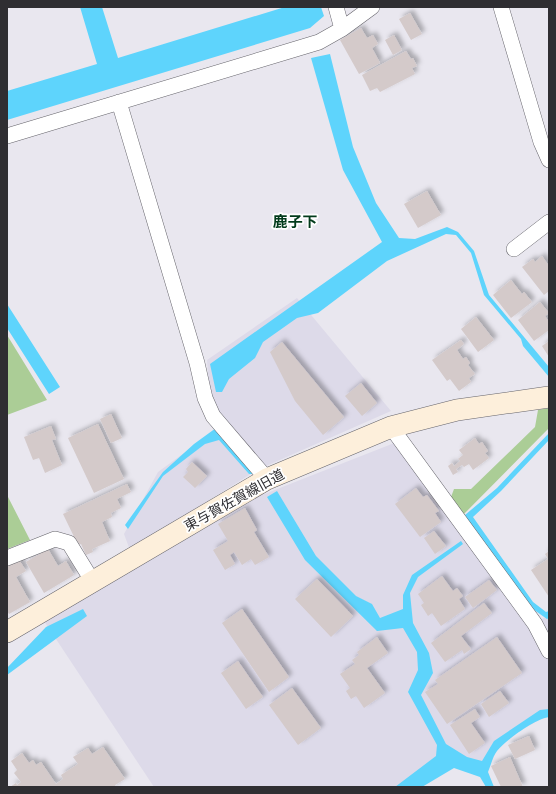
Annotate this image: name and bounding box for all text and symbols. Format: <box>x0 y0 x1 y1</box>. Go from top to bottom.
district label: 鹿子下 <box>272 213 318 231</box>
street label: 東与賀佐賀線旧道 <box>181 466 287 535</box>

